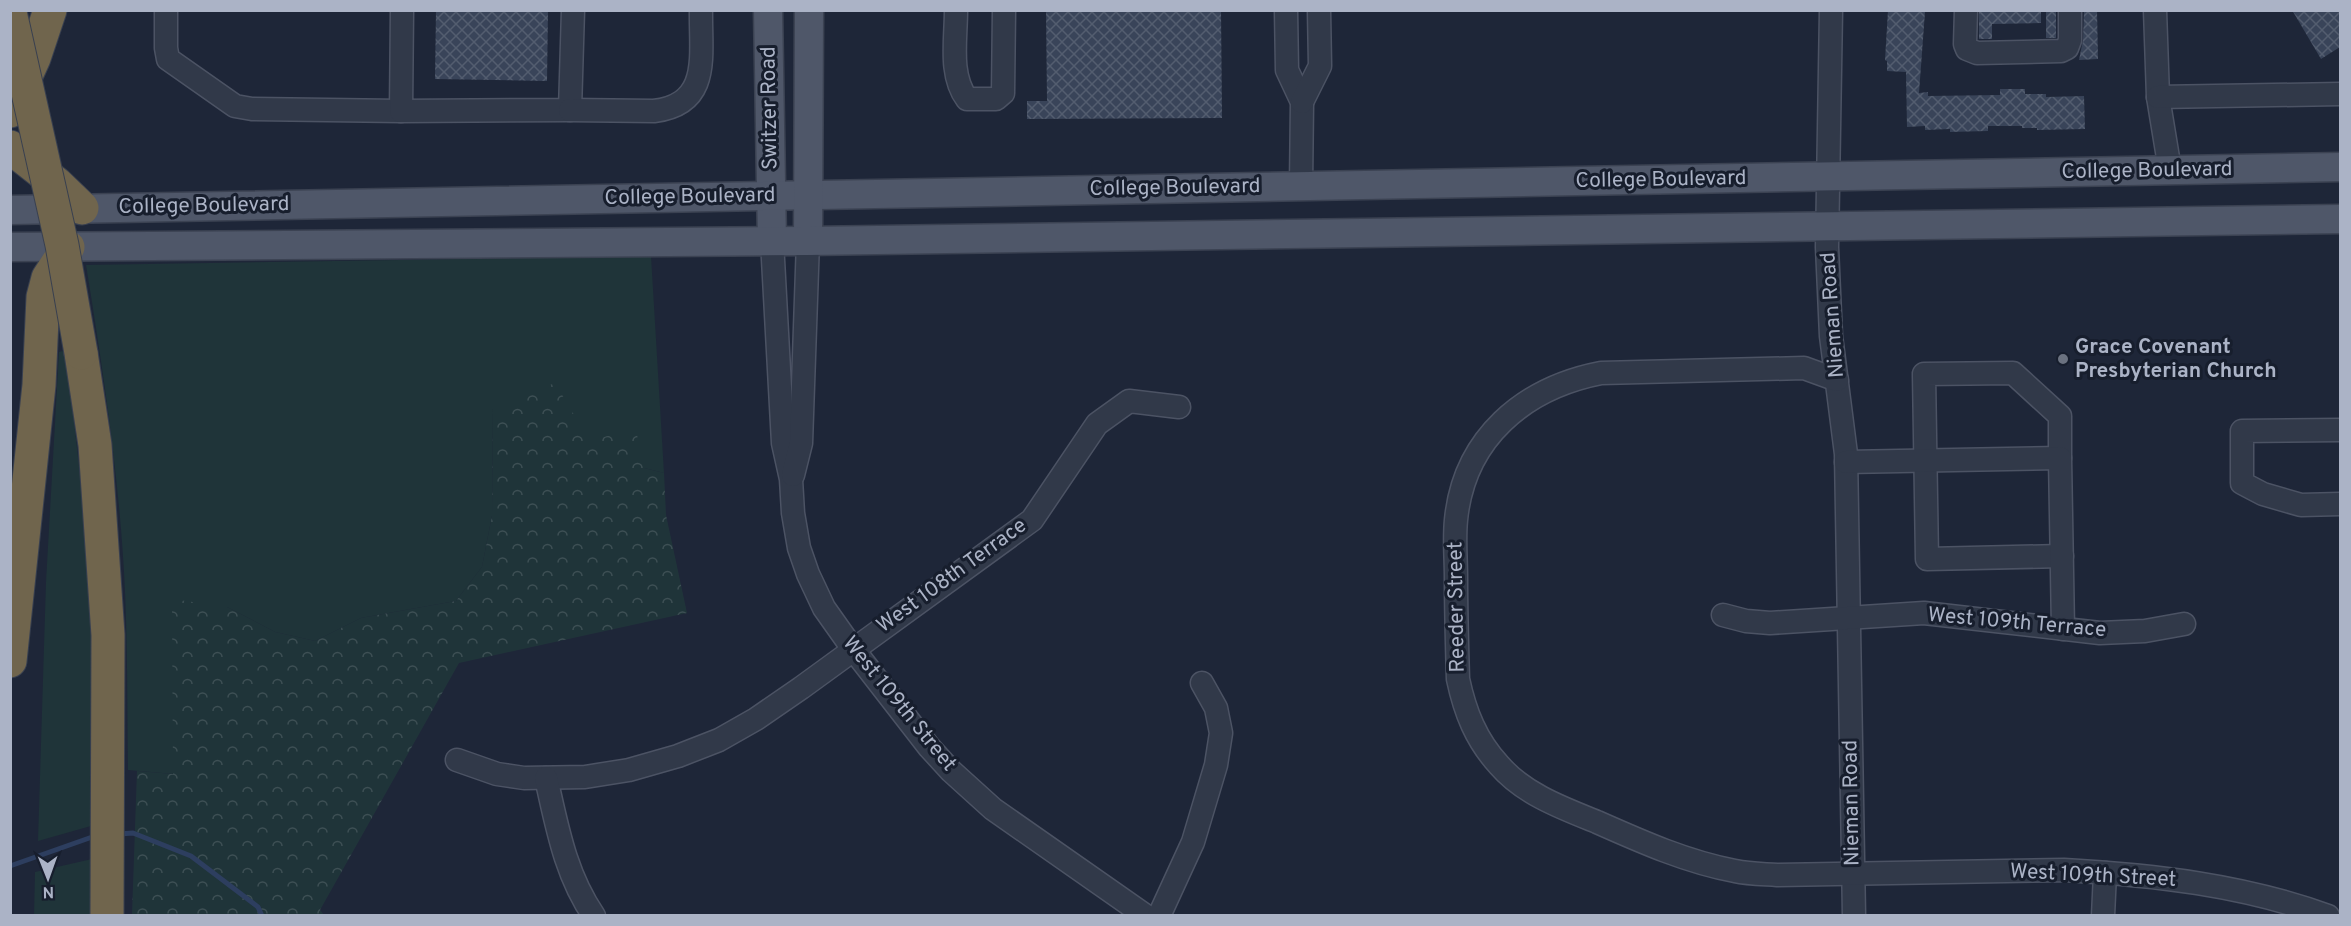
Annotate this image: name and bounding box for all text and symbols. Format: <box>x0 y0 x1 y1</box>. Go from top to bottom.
street label: Switzer Road <box>755 46 785 170</box>
street label: College Boulevard <box>2061 156 2233 186</box>
street label: College Boulevard <box>1575 165 1747 195</box>
street label: College Boulevard <box>1089 173 1261 203</box>
street label: College Boulevard <box>604 182 776 212</box>
street label: College Boulevard <box>118 191 290 221</box>
street label: Nieman Road <box>1815 251 1851 379</box>
place label: Grace Covenant Presbyterian Church <box>2075 334 2277 385</box>
marker: Grace Covenant Presbyterian Church <box>2056 352 2070 366</box>
street label: West 108th Terrace <box>872 512 1032 640</box>
street label: Reeder Street <box>1442 541 1472 673</box>
street label: West 109th Terrace <box>1927 602 2107 644</box>
street label: West 109th Street <box>836 631 962 777</box>
street label: Nieman Road <box>1837 740 1867 866</box>
north arrow <box>18 848 78 908</box>
street label: West 109th Street <box>2009 858 2177 894</box>
text: N <box>42 881 54 901</box>

